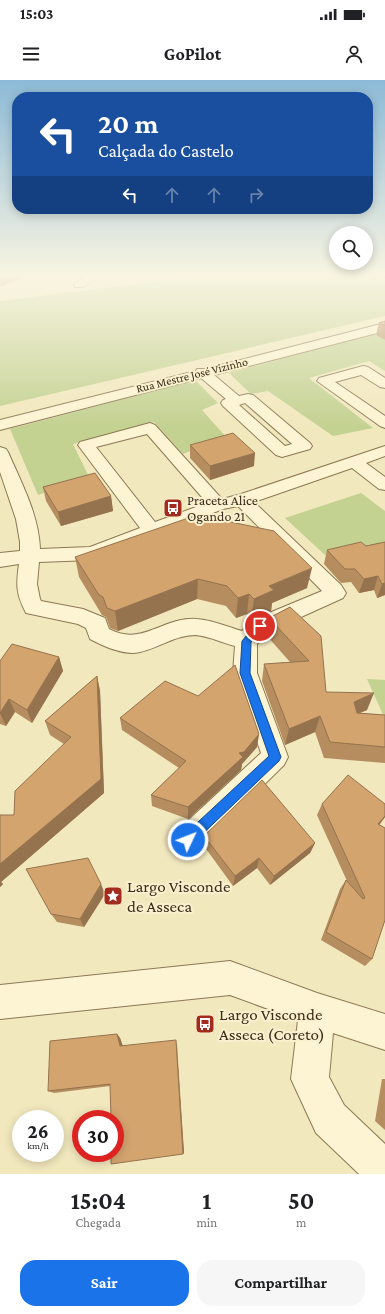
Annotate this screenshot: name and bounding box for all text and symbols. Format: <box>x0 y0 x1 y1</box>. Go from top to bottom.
text: 15:03 <box>20 6 53 22</box>
icon: menu <box>20 43 42 65</box>
icon: person <box>343 43 365 65</box>
text: GoPilot <box>164 44 221 64</box>
icon: left <box>32 108 84 160</box>
text: 20 m <box>98 108 158 139</box>
text: Calçada do Castelo <box>98 141 234 161</box>
icon: left <box>119 184 141 206</box>
icon: ahead <box>161 184 183 206</box>
icon: ahead <box>203 184 225 206</box>
icon: right <box>245 184 267 206</box>
map controls <box>329 226 373 270</box>
button: search <box>329 226 373 270</box>
street label: Rua Mestre José Vizinho <box>135 354 249 396</box>
place label: Praceta Alice Ogando 21 <box>187 492 258 524</box>
bus stop icon: Praceta Alice Ogando 21 <box>162 497 184 519</box>
pin <box>243 609 277 643</box>
icon: arrive <box>249 615 271 637</box>
position arrow <box>167 819 209 861</box>
place label: Largo Visconde de Asseca <box>127 877 230 916</box>
place icon: Largo Visconde de Asseca <box>102 885 124 907</box>
place label: Largo Visconde Asseca (Coreto) <box>219 1005 325 1044</box>
bus stop icon: Largo Visconde Asseca (Coreto) <box>194 1013 216 1035</box>
speed limit sign: 30 <box>72 1110 124 1162</box>
text: 26 <box>27 1120 49 1142</box>
text: km/h <box>27 1140 49 1151</box>
text: 15:04 <box>71 1187 126 1214</box>
text: 1 <box>202 1187 211 1214</box>
text: 50 <box>288 1187 314 1214</box>
text: Chegada <box>75 1215 121 1230</box>
text: min <box>196 1215 217 1230</box>
text: m <box>296 1215 306 1230</box>
button: Sair <box>20 1260 189 1306</box>
button: Compartilhar <box>197 1260 365 1306</box>

